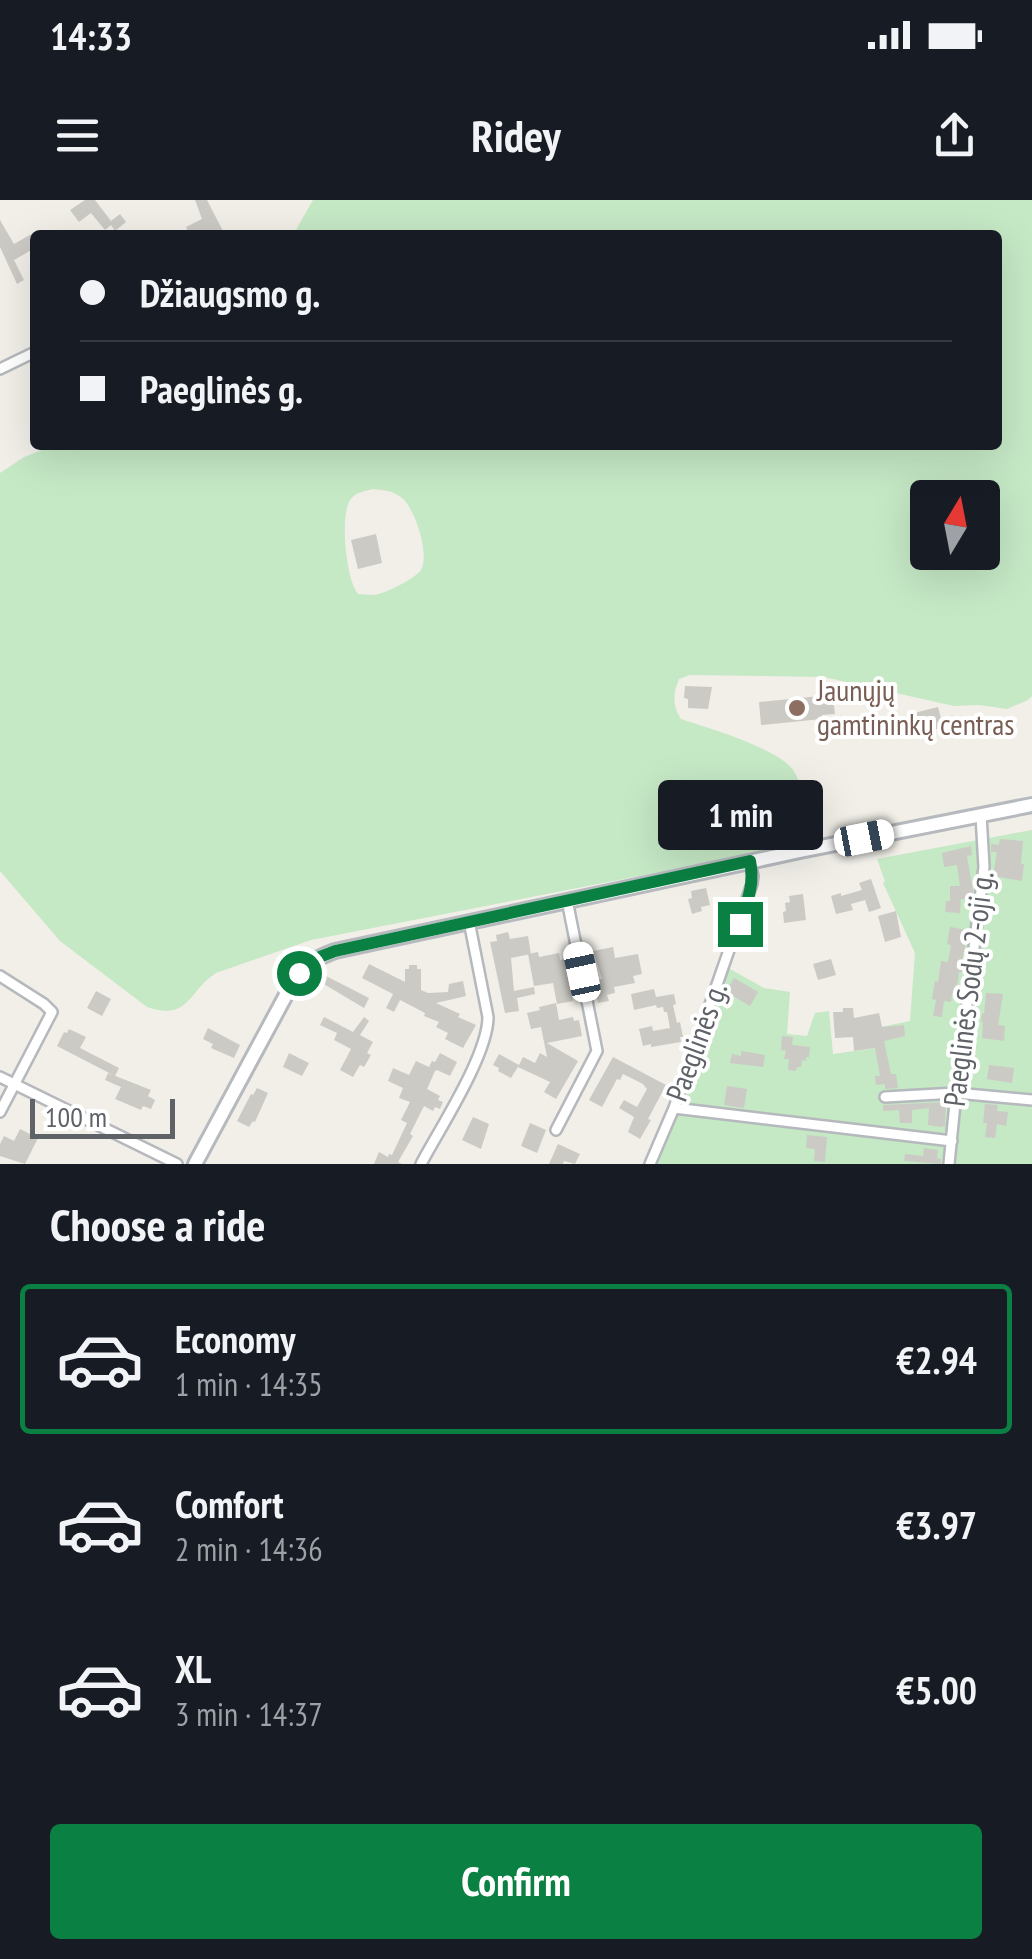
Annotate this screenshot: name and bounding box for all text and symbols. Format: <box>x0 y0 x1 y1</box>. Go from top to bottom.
text: 14:33 <box>50 11 132 60</box>
text: Ridey <box>471 106 561 164</box>
icon: menu <box>50 108 105 163</box>
icon: share <box>927 108 982 163</box>
text: Džiaugsmo g. <box>140 268 320 317</box>
text: Paeglinės g. <box>140 364 303 413</box>
north arrow <box>910 480 1000 570</box>
map controls <box>910 480 1000 570</box>
place label: Jaunųjų gamtininkų centras <box>816 670 1014 743</box>
marker: Jaunųjų gamtininkų centras <box>786 697 808 719</box>
callout: 1 min <box>658 779 822 849</box>
text: 1 min <box>708 794 773 836</box>
car <box>832 818 896 858</box>
street label: Paeglinės Sodų 2-oji g. <box>934 869 1001 1109</box>
route end <box>718 902 763 947</box>
car <box>561 940 603 1004</box>
route start <box>277 951 322 996</box>
street label: Paeglinės g. <box>656 977 735 1106</box>
scale bar <box>30 1094 175 1138</box>
text: 100 m <box>45 1098 107 1135</box>
text: Choose a ride <box>50 1195 265 1253</box>
icon: car <box>55 1314 145 1404</box>
text: Economy <box>175 1314 295 1363</box>
text: €2.94 <box>896 1335 977 1384</box>
text: 1 min · 14:35 <box>175 1363 323 1405</box>
icon: car <box>55 1479 145 1569</box>
text: Comfort <box>175 1479 284 1528</box>
text: €3.97 <box>896 1500 977 1549</box>
text: 2 min · 14:36 <box>175 1528 323 1570</box>
icon: car <box>55 1644 145 1734</box>
text: XL <box>175 1644 211 1693</box>
text: €5.00 <box>896 1665 977 1714</box>
text: 3 min · 14:37 <box>175 1693 323 1735</box>
button: Confirm <box>50 1824 982 1939</box>

